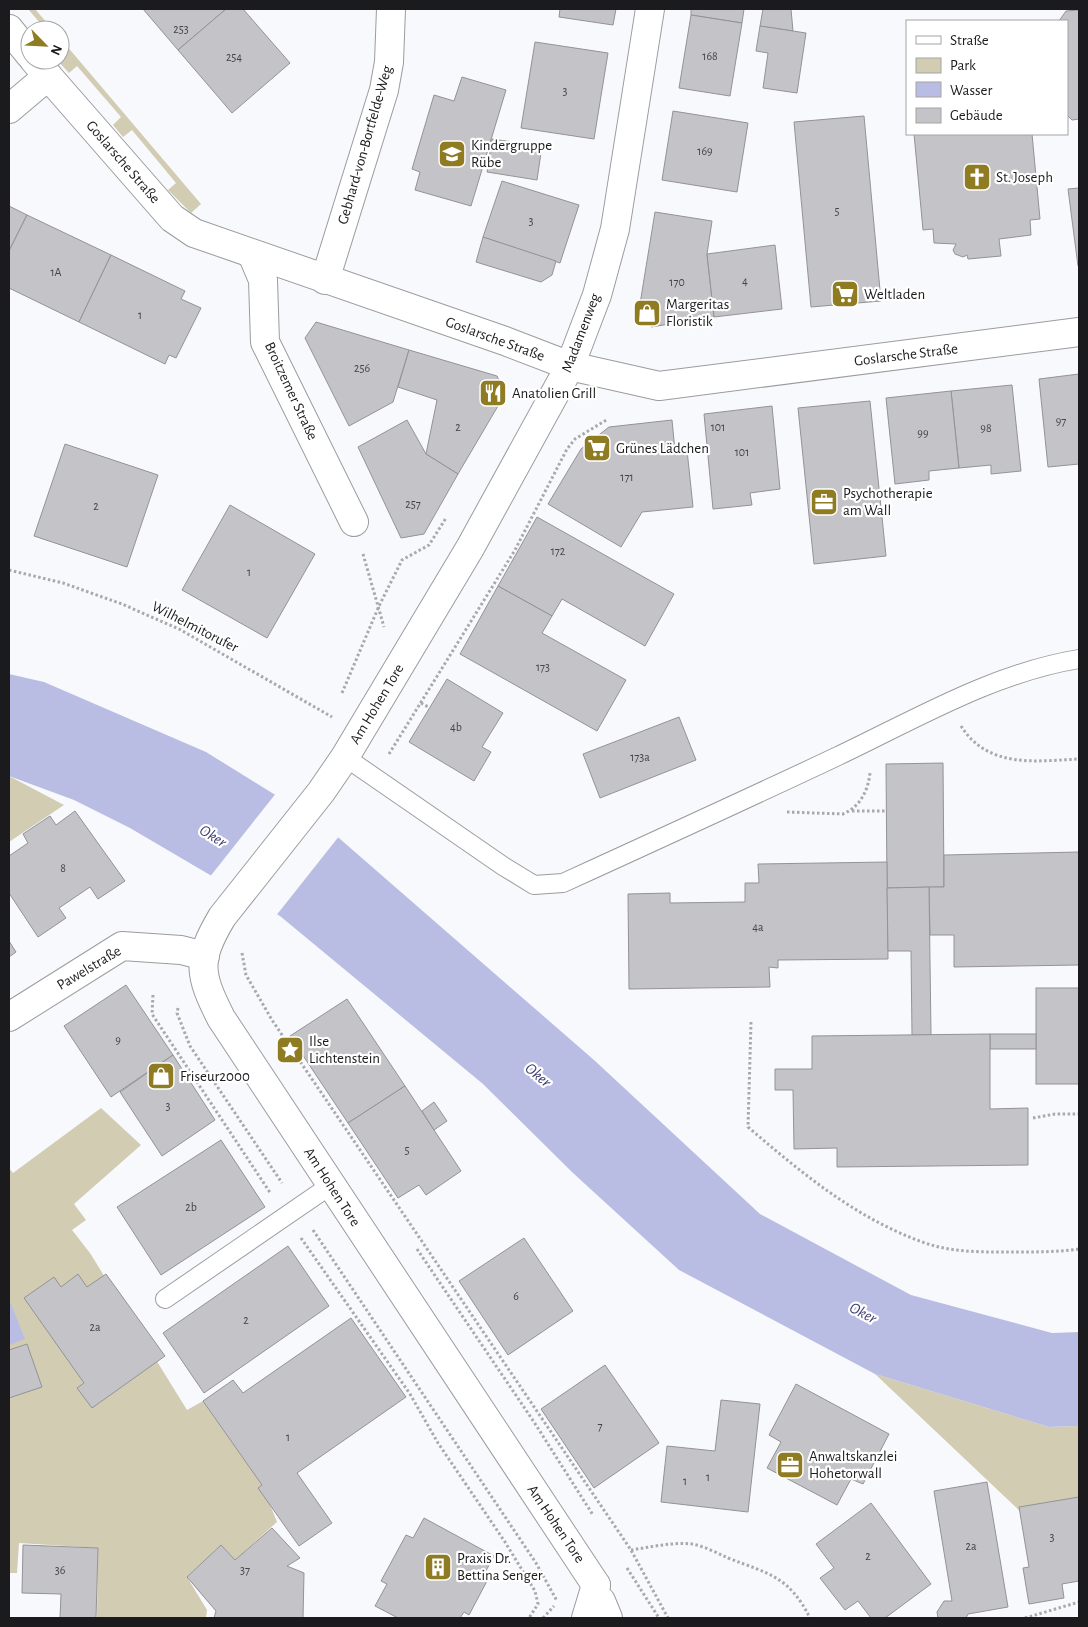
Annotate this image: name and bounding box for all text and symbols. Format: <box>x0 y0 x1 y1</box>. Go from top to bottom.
north arrow <box>20 20 70 70</box>
legend <box>906 20 1068 135</box>
house number: 253 <box>173 23 189 35</box>
text: Straße <box>950 33 989 48</box>
text: N <box>48 43 64 57</box>
house number: 168 <box>702 50 718 62</box>
house number: 254 <box>226 51 242 63</box>
text: Park <box>950 58 976 73</box>
street label: Gebhard-von-Bortfelde-Weg <box>335 63 395 226</box>
text: Wasser <box>950 83 993 98</box>
house number: 3 <box>563 85 568 97</box>
text: Gebäude <box>950 108 1003 123</box>
street label: Goslarsche Straße <box>83 118 163 206</box>
place label: Kindergruppe Rübe <box>471 138 552 170</box>
school or university icon: Kindergruppe Rübe <box>437 139 467 169</box>
house number: 169 <box>697 145 713 157</box>
church icon: St. Joseph <box>962 162 992 192</box>
place label: St. Joseph <box>996 170 1053 185</box>
house number: 5 <box>834 205 840 217</box>
house number: 3 <box>529 215 534 227</box>
house number: 1A <box>50 266 62 278</box>
house number: 4 <box>742 275 748 287</box>
house number: 170 <box>669 276 685 288</box>
supermarket icon: Weltladen <box>830 279 860 309</box>
place label: Weltladen <box>864 287 925 302</box>
street label: Madamenweg <box>559 291 603 375</box>
place label: Margeritas Floristik <box>666 297 729 329</box>
shop icon: Margeritas Floristik <box>632 298 662 328</box>
house number: 1 <box>138 309 142 321</box>
street label: Goslarsche Straße <box>443 314 547 364</box>
street label: Broitzemer Straße <box>262 340 320 442</box>
street label: Goslarsche Straße <box>853 341 959 369</box>
house number: 256 <box>354 362 370 374</box>
restaurant icon: Anatolien Grill <box>478 378 508 408</box>
place label: Anatolien Grill <box>512 386 596 401</box>
house number: 97 <box>1056 415 1066 427</box>
house number: 2 <box>455 421 461 433</box>
house number: 101 <box>711 421 725 433</box>
house number: 98 <box>980 422 992 434</box>
house number: 99 <box>917 427 929 439</box>
supermarket icon: Grünes Lädchen <box>582 433 612 463</box>
place label: Grünes Lädchen <box>616 441 709 456</box>
house number: 101 <box>735 446 749 458</box>
house number: 171 <box>620 471 634 483</box>
place label: Psychotherapie am Wall <box>843 486 933 518</box>
office icon: Psychotherapie am Wall <box>809 487 839 517</box>
house number: 257 <box>405 498 421 510</box>
house number: 2 <box>93 500 99 512</box>
house number: 172 <box>551 545 566 557</box>
house number: 1 <box>247 566 251 578</box>
street label: Wilhelmitorufer <box>149 599 241 655</box>
street label: Am Hohen Tore <box>347 661 407 747</box>
house number: 173 <box>536 661 550 673</box>
house number: 4b <box>450 721 462 733</box>
house number: 173a <box>630 751 650 763</box>
water label: Oker <box>197 822 230 851</box>
house number: 8 <box>60 862 66 874</box>
house number: 4a <box>752 921 764 933</box>
street label: Pawelstraße <box>54 943 124 993</box>
house number: 9 <box>115 1034 121 1046</box>
place label: Ilse Lichtenstein <box>309 1034 380 1066</box>
place icon: Ilse Lichtenstein <box>275 1035 305 1065</box>
water label: Oker <box>522 1060 555 1091</box>
shop icon: Friseur2000 <box>146 1061 176 1091</box>
place label: Friseur2000 <box>180 1069 250 1084</box>
house number: 3 <box>166 1100 171 1112</box>
house number: 5 <box>404 1144 410 1156</box>
street label: Am Hohen Tore <box>301 1145 363 1229</box>
house number: 2b <box>185 1201 197 1213</box>
house number: 6 <box>513 1290 519 1302</box>
water label: Oker <box>847 1299 880 1327</box>
house number: 2 <box>243 1314 249 1326</box>
house number: 2a <box>89 1321 101 1333</box>
house number: 7 <box>597 1420 603 1432</box>
house number: 1 <box>286 1431 290 1443</box>
place label: Anwaltskanzlei Hohetorwall <box>809 1449 897 1481</box>
office icon: Anwaltskanzlei Hohetorwall <box>775 1450 805 1480</box>
house number: 1 <box>706 1471 710 1483</box>
house number: 1 <box>683 1475 687 1487</box>
street label: Am Hohen Tore <box>524 1482 588 1566</box>
house number: 3 <box>1050 1531 1055 1543</box>
house number: 2a <box>965 1540 977 1552</box>
house number: 2 <box>865 1550 871 1562</box>
place label: Praxis Dr. Bettina Senger <box>457 1551 543 1583</box>
building icon: Praxis Dr. Bettina Senger <box>423 1552 453 1582</box>
house number: 36 <box>55 1564 66 1576</box>
house number: 37 <box>240 1564 250 1576</box>

